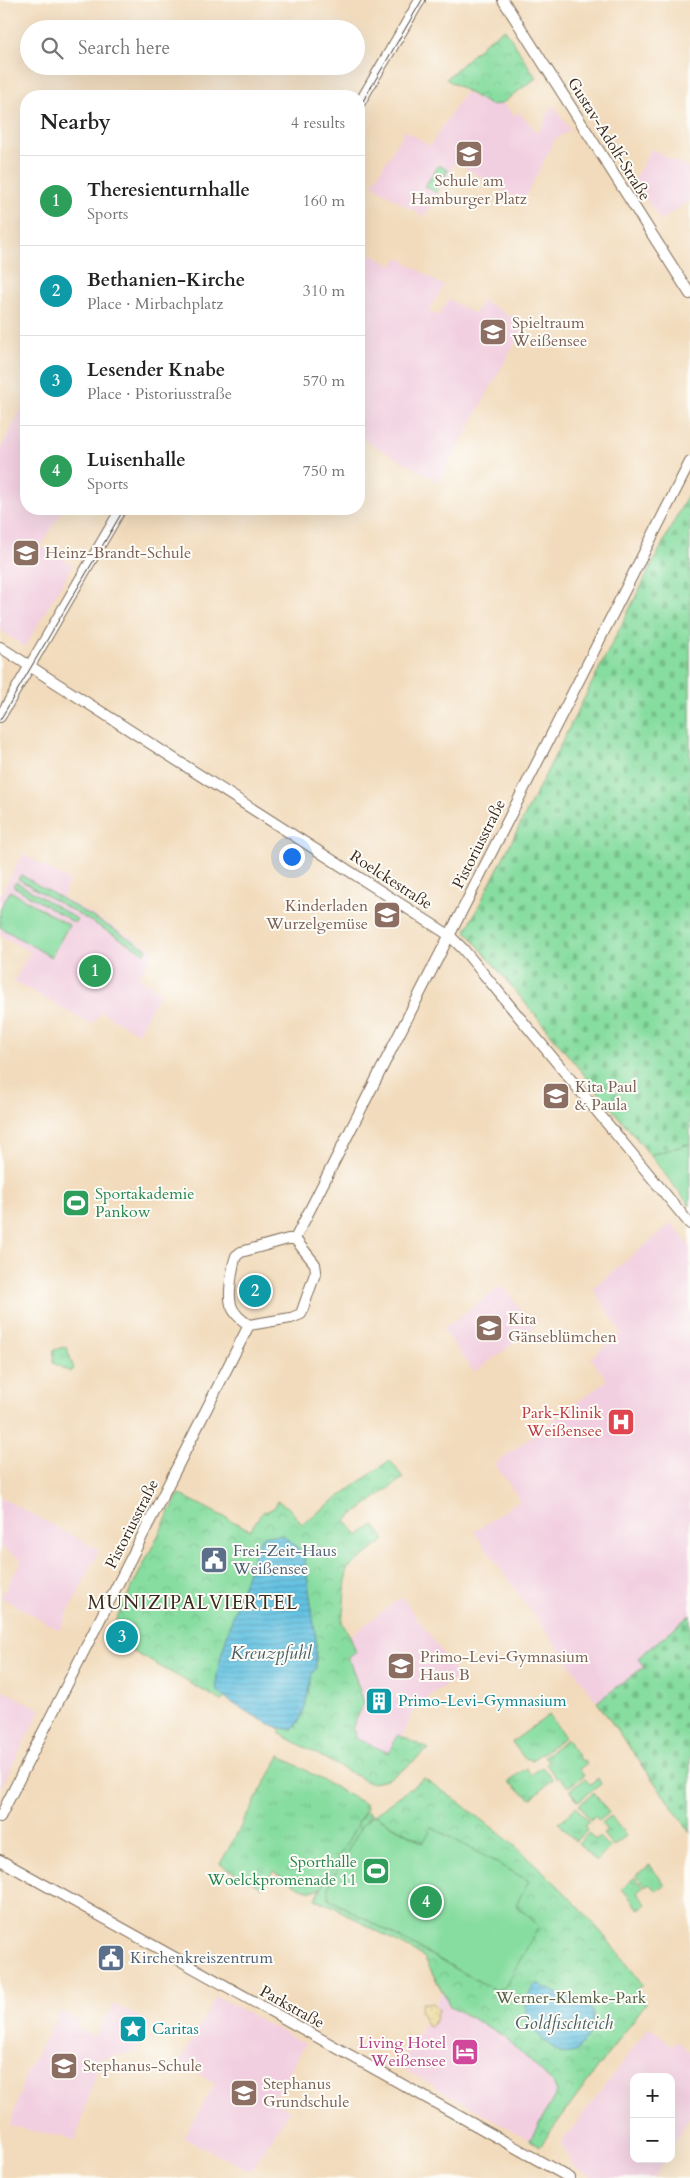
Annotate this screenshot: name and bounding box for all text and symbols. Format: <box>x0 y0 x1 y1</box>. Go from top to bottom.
search box <box>20 20 365 75</box>
icon: search <box>38 34 66 62</box>
text: Search here <box>78 35 170 61</box>
street label: Gustav-Adolf-Straße <box>562 73 656 205</box>
text: Nearby <box>40 108 111 137</box>
text: 4 results <box>291 112 345 134</box>
school or university icon: Schule am Hamburger Platz <box>454 139 484 169</box>
place label: Schule am Hamburger Platz <box>411 170 527 210</box>
text: Theresienturnhalle <box>87 177 250 203</box>
text: 1 <box>52 190 60 212</box>
text: 160 m <box>303 190 345 212</box>
text: Sports <box>87 203 128 225</box>
text: Bethanien-Kirche <box>87 267 245 293</box>
text: 2 <box>52 280 60 302</box>
text: 310 m <box>303 280 345 302</box>
text: Place · Mirbachplatz <box>87 293 223 315</box>
place label: Spieltraum Weißensee <box>511 312 587 352</box>
school or university icon: Spieltraum Weißensee <box>478 317 508 347</box>
text: Lesender Knabe <box>87 357 225 383</box>
text: 3 <box>52 370 60 392</box>
text: 570 m <box>303 370 345 392</box>
text: Place · Pistoriusstraße <box>87 383 232 405</box>
text: Luisenhalle <box>87 447 186 473</box>
text: 4 <box>52 460 60 482</box>
text: 750 m <box>303 460 345 482</box>
text: Sports <box>87 473 128 495</box>
school or university icon: Heinz-Brandt-Schule <box>11 538 41 568</box>
place label: Heinz-Brandt-Schule <box>45 542 191 564</box>
street label: Pistoriusstraße <box>447 796 511 892</box>
your location <box>279 844 305 870</box>
street label: Roelckestraße <box>346 845 436 915</box>
place label: Kinderladen Wurzelgemüse <box>265 895 368 935</box>
school or university icon: Kinderladen Wurzelgemüse <box>372 900 402 930</box>
pin: 1 <box>79 952 111 990</box>
place label: Kita Paul & Paula <box>575 1076 637 1116</box>
school or university icon: Kita Paul & Paula <box>541 1081 571 1111</box>
place label: Sportakademie Pankow <box>95 1183 195 1223</box>
sports icon: Sportakademie Pankow <box>61 1188 91 1218</box>
pin: 2 <box>239 1272 271 1310</box>
place label: Kita Gänseblümchen <box>508 1308 617 1348</box>
school or university icon: Kita Gänseblümchen <box>474 1313 504 1343</box>
place label: Park-Klinik Weißensee <box>521 1402 602 1442</box>
hospital icon: Park-Klinik Weißensee <box>606 1407 636 1437</box>
street label: Pistoriusstraße <box>100 1476 164 1572</box>
place label: Frei-Zeit-Haus Weißensee <box>232 1540 337 1580</box>
public building icon: Frei-Zeit-Haus Weißensee <box>199 1545 229 1575</box>
district label: MUNIZIPALVIERTEL <box>88 1590 298 1616</box>
pin: 3 <box>106 1618 138 1656</box>
water label: Kreuzpfuhl <box>230 1641 313 1666</box>
place label: Primo-Levi-Gymnasium Haus B <box>420 1646 589 1686</box>
school or university icon: Primo-Levi-Gymnasium Haus B <box>386 1651 416 1681</box>
building icon: Primo-Levi-Gymnasium <box>364 1686 394 1716</box>
place label: Primo-Levi-Gymnasium <box>398 1690 567 1712</box>
place label: Sporthalle Woelckpromenade 11 <box>206 1851 357 1891</box>
sports icon: Sporthalle Woelckpromenade 11 <box>361 1856 391 1886</box>
pin: 4 <box>410 1883 442 1921</box>
public building icon: Kirchenkreiszentrum <box>96 1943 126 1973</box>
place label: Kirchenkreiszentrum <box>130 1947 273 1969</box>
street label: Parkstraße <box>256 1980 328 2034</box>
park label: Werner-Klemke-Park <box>495 1987 647 2009</box>
water label: Goldfischteich <box>515 2011 613 2036</box>
place icon: Caritas <box>118 2014 148 2044</box>
place label: Caritas <box>152 2018 199 2040</box>
place label: Living Hotel Weißensee <box>358 2032 446 2072</box>
hotel icon: Living Hotel Weißensee <box>450 2037 480 2067</box>
school or university icon: Stephanus-Schule <box>49 2051 79 2081</box>
place label: Stephanus-Schule <box>83 2055 202 2077</box>
place label: Stephanus Grundschule <box>263 2073 349 2113</box>
map controls <box>630 2073 675 2163</box>
button: + <box>630 2073 675 2118</box>
school or university icon: Stephanus Grundschule <box>229 2078 259 2108</box>
button: − <box>630 2118 675 2163</box>

